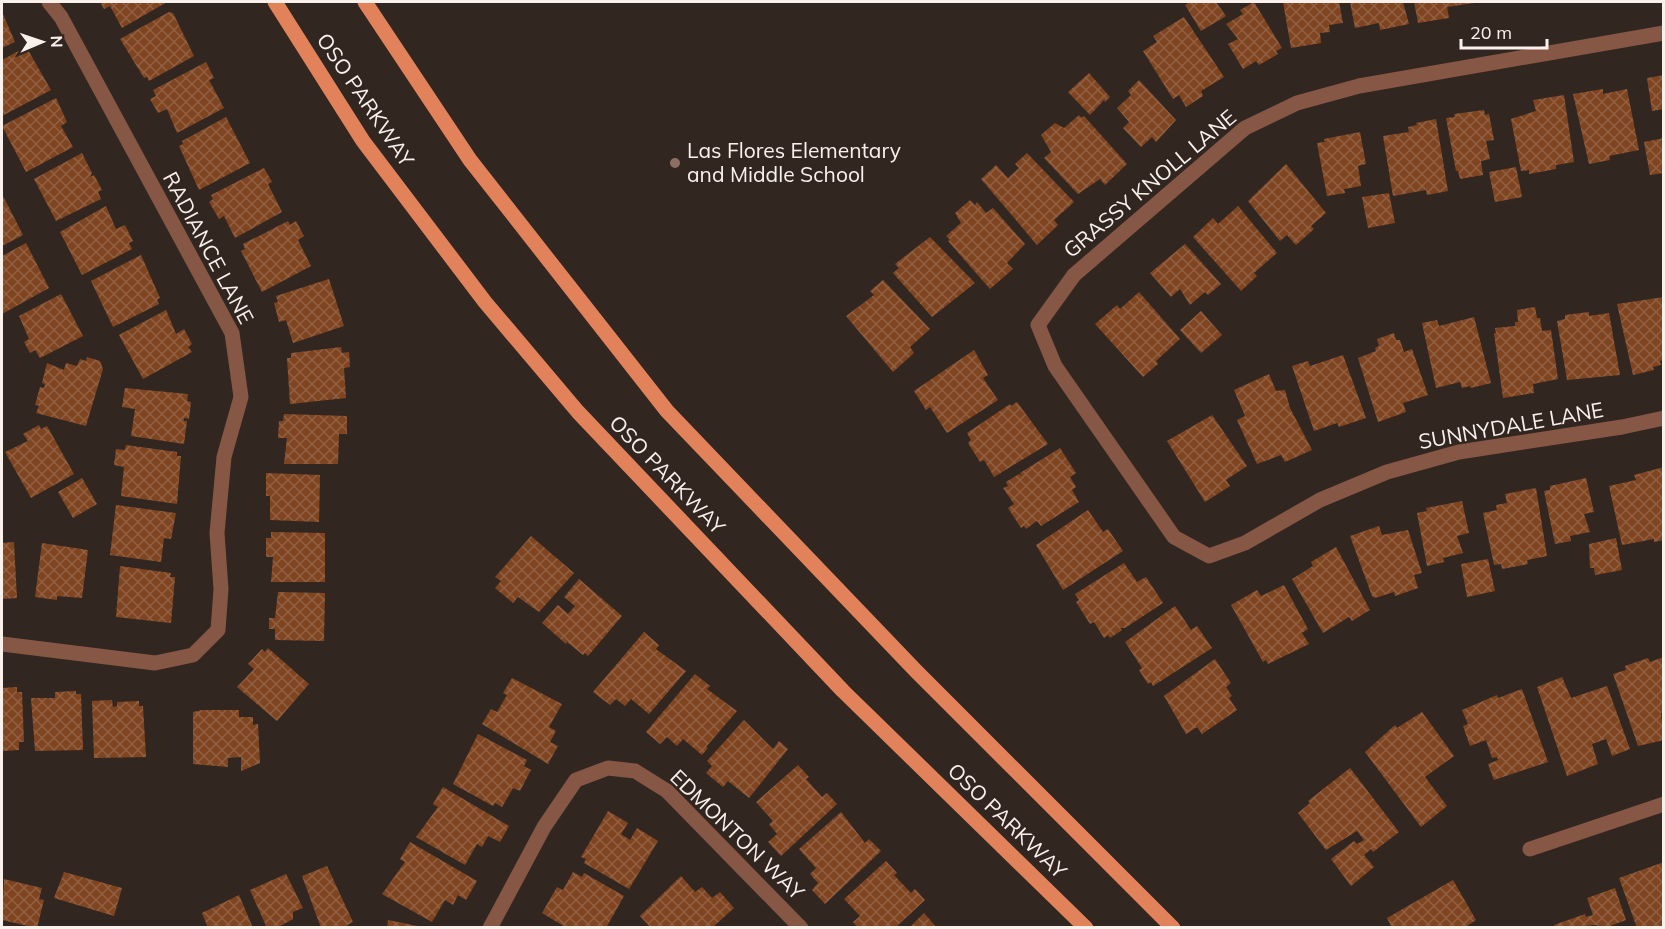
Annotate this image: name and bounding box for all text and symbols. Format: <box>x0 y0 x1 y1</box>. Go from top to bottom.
north arrow <box>12 12 72 72</box>
scale bar <box>1461 12 1546 50</box>
text: 20 m <box>1470 21 1512 44</box>
street label: OSO PARKWAY <box>312 28 420 171</box>
text: N <box>47 35 67 48</box>
street label: GRASSY KNOLL LANE <box>1058 104 1241 263</box>
place label: Las Flores Elementary and Middle School <box>687 137 901 187</box>
marker: Las Flores Elementary and Middle School <box>668 156 682 170</box>
street label: RADIANCE LANE <box>158 167 260 328</box>
street label: SUNNYDALE LANE <box>1416 396 1605 454</box>
street label: OSO PARKWAY <box>604 409 731 539</box>
street label: OSO PARKWAY <box>943 757 1073 884</box>
street label: EDMONTON WAY <box>665 764 810 905</box>

